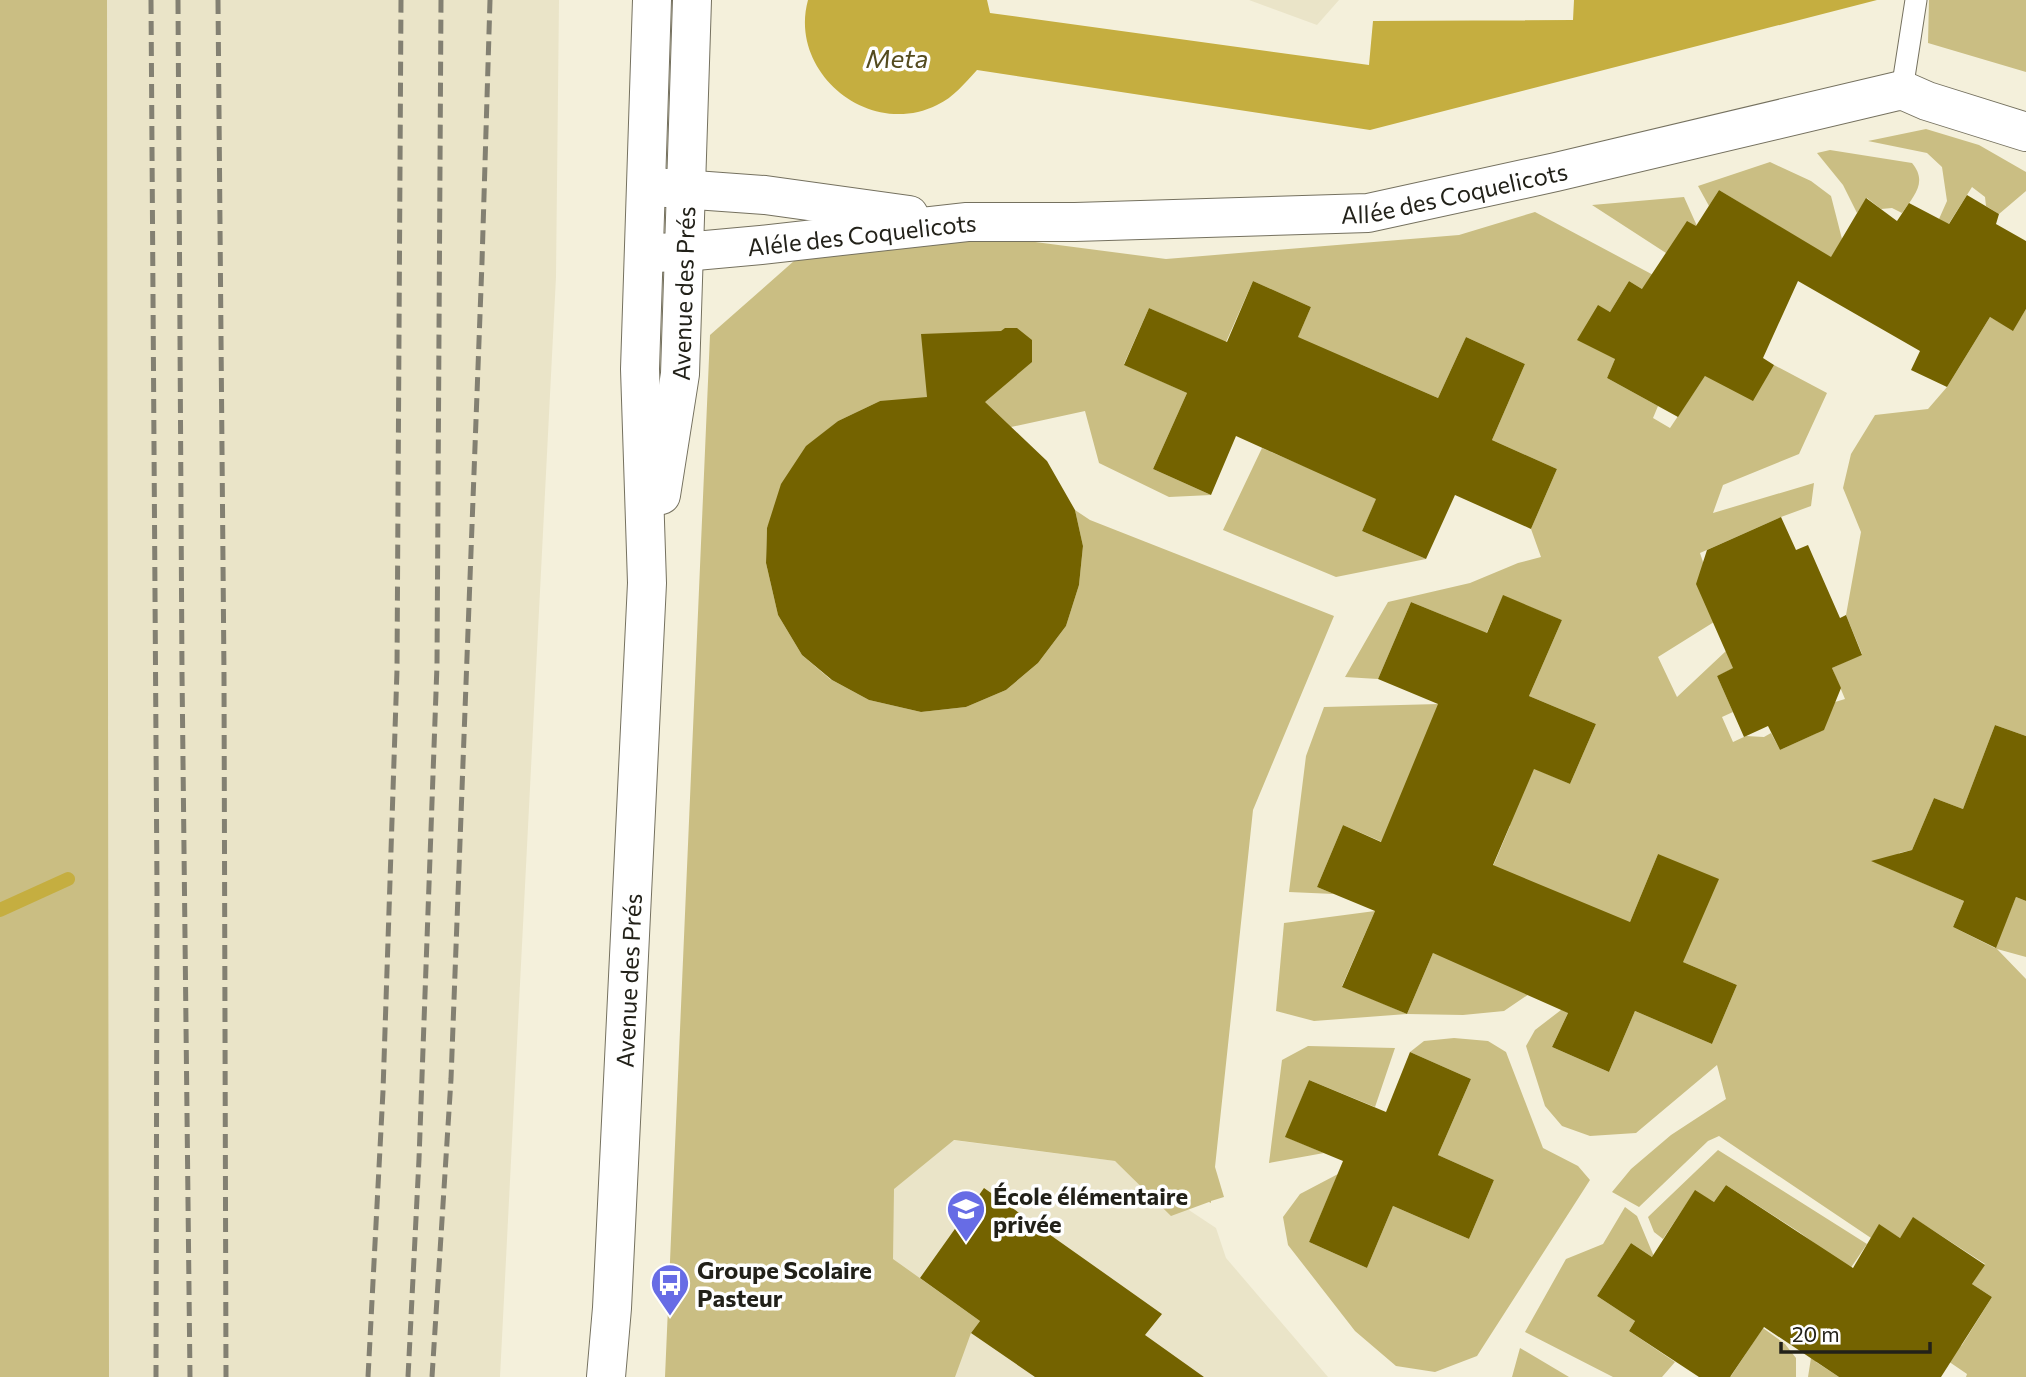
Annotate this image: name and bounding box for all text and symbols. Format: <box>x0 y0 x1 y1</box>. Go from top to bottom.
water label: Meta <box>866 42 928 73</box>
street label: Allée des Coquelicots <box>1340 155 1570 228</box>
street label: Avenue des Prés <box>665 206 700 381</box>
street label: Aléle des Coquelicots <box>746 208 977 261</box>
street label: Avenue des Prés <box>609 893 646 1069</box>
place label: École élémentaire privée <box>993 1181 1188 1238</box>
school or university icon: École élémentaire privée <box>945 1188 987 1243</box>
place label: Groupe Scolaire Pasteur <box>697 1255 872 1312</box>
bus stop icon: Groupe Scolaire Pasteur <box>649 1262 691 1317</box>
scale bar <box>1781 1310 1930 1354</box>
text: 20 m <box>1792 1321 1840 1346</box>

